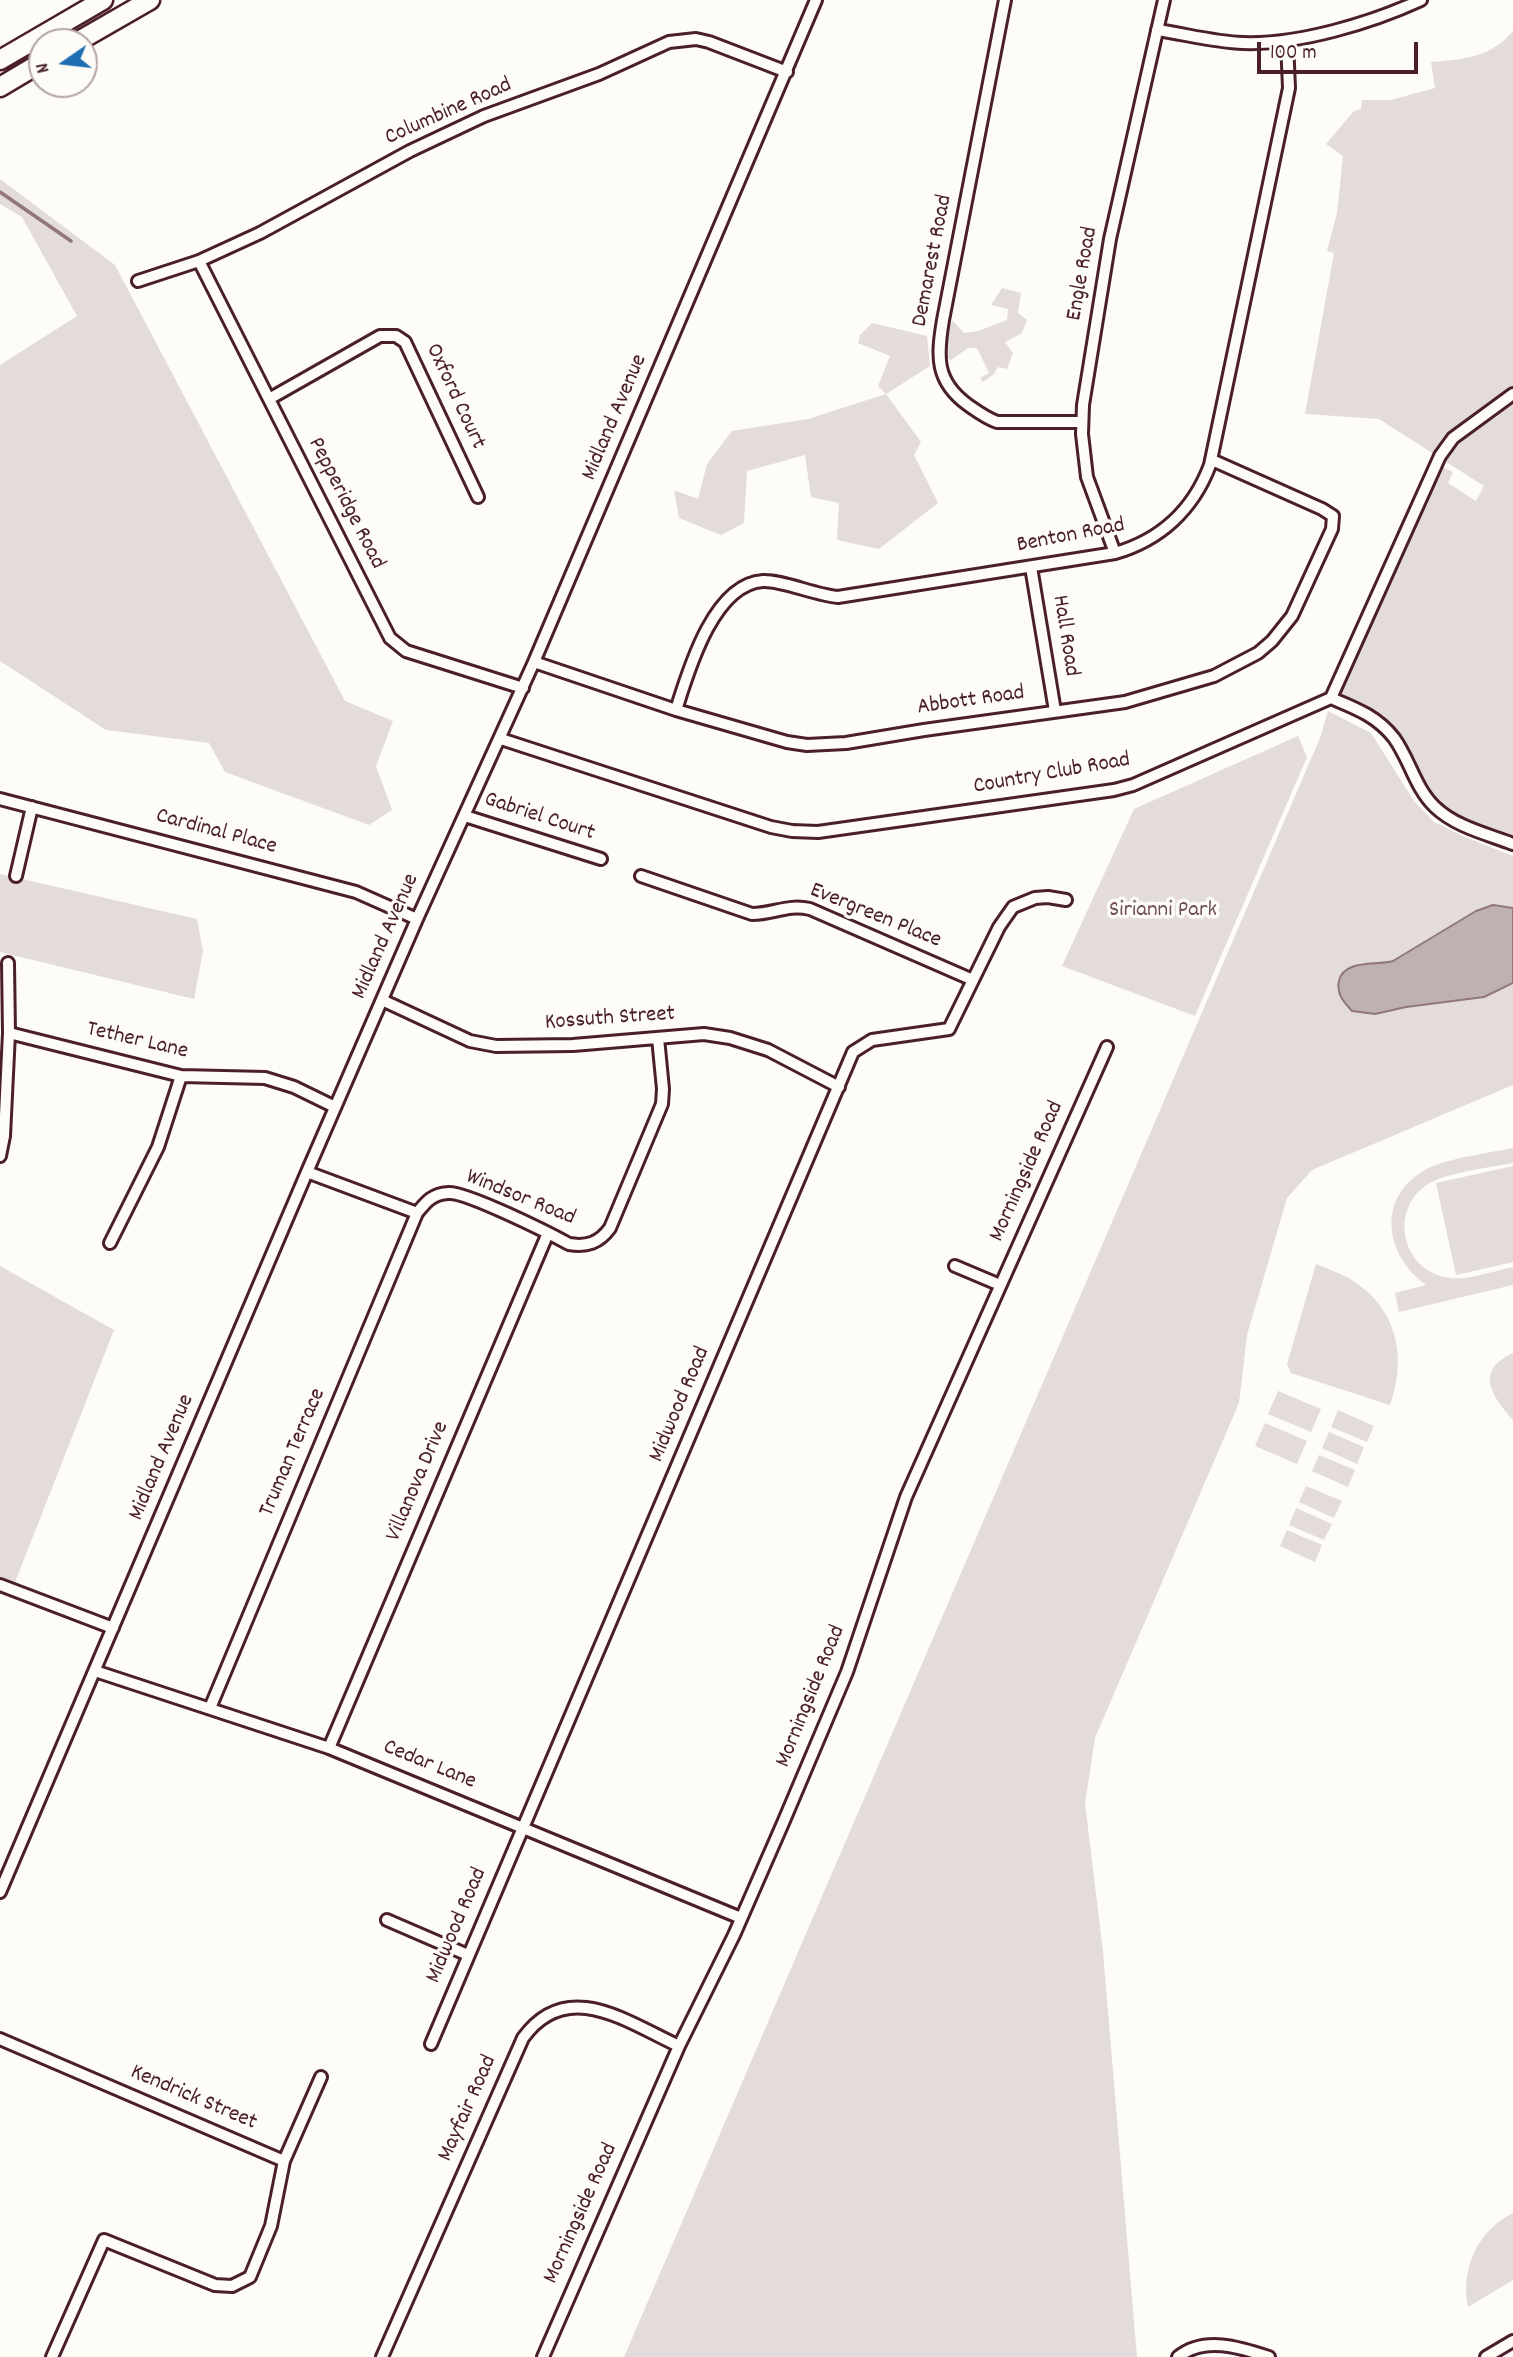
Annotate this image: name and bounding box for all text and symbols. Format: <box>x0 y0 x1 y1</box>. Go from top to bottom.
north arrow <box>28 28 98 98</box>
scale bar <box>1261 28 1422 72</box>
text: 100 m <box>1270 39 1317 69</box>
text: N <box>30 60 58 76</box>
street label: Columbine Road <box>381 73 517 153</box>
street label: Demarest Road <box>908 193 960 329</box>
street label: Engle Road <box>1062 225 1106 323</box>
street label: Oxford Court <box>418 340 490 454</box>
street label: Midland Avenue <box>577 351 655 485</box>
street label: Pepperidge Road <box>300 434 390 574</box>
street label: Benton Road <box>1015 513 1127 561</box>
street label: Hall Road <box>1044 593 1084 679</box>
street label: Abbott Road <box>916 681 1026 723</box>
street label: Country Club Road <box>971 748 1133 802</box>
street label: Gabriel Court <box>480 787 598 849</box>
street label: Cardinal Place <box>153 804 279 862</box>
street label: Midland Avenue <box>347 870 427 1004</box>
street label: Evergreen Place <box>805 878 945 956</box>
park label: Sirianni Park <box>1109 898 1217 926</box>
street label: Kossuth Street <box>544 1002 676 1038</box>
street label: Tether Lane <box>84 1017 190 1067</box>
street label: Morningside Road <box>985 1097 1071 1247</box>
street label: Windsor Road <box>461 1165 579 1233</box>
street label: Midwood Road <box>644 1343 718 1467</box>
street label: Truman Terrace <box>255 1385 333 1521</box>
street label: Midland Avenue <box>124 1391 202 1525</box>
street label: Villanova Drive <box>381 1418 457 1546</box>
street label: Morningside Road <box>771 1622 853 1772</box>
street label: Cedar Lane <box>378 1735 480 1797</box>
street label: Midwood Road <box>421 1864 495 1988</box>
street label: Mayfair Road <box>433 2052 505 2166</box>
street label: Kendrick Street <box>126 2060 260 2138</box>
street label: Morningside Road <box>539 2139 625 2289</box>

